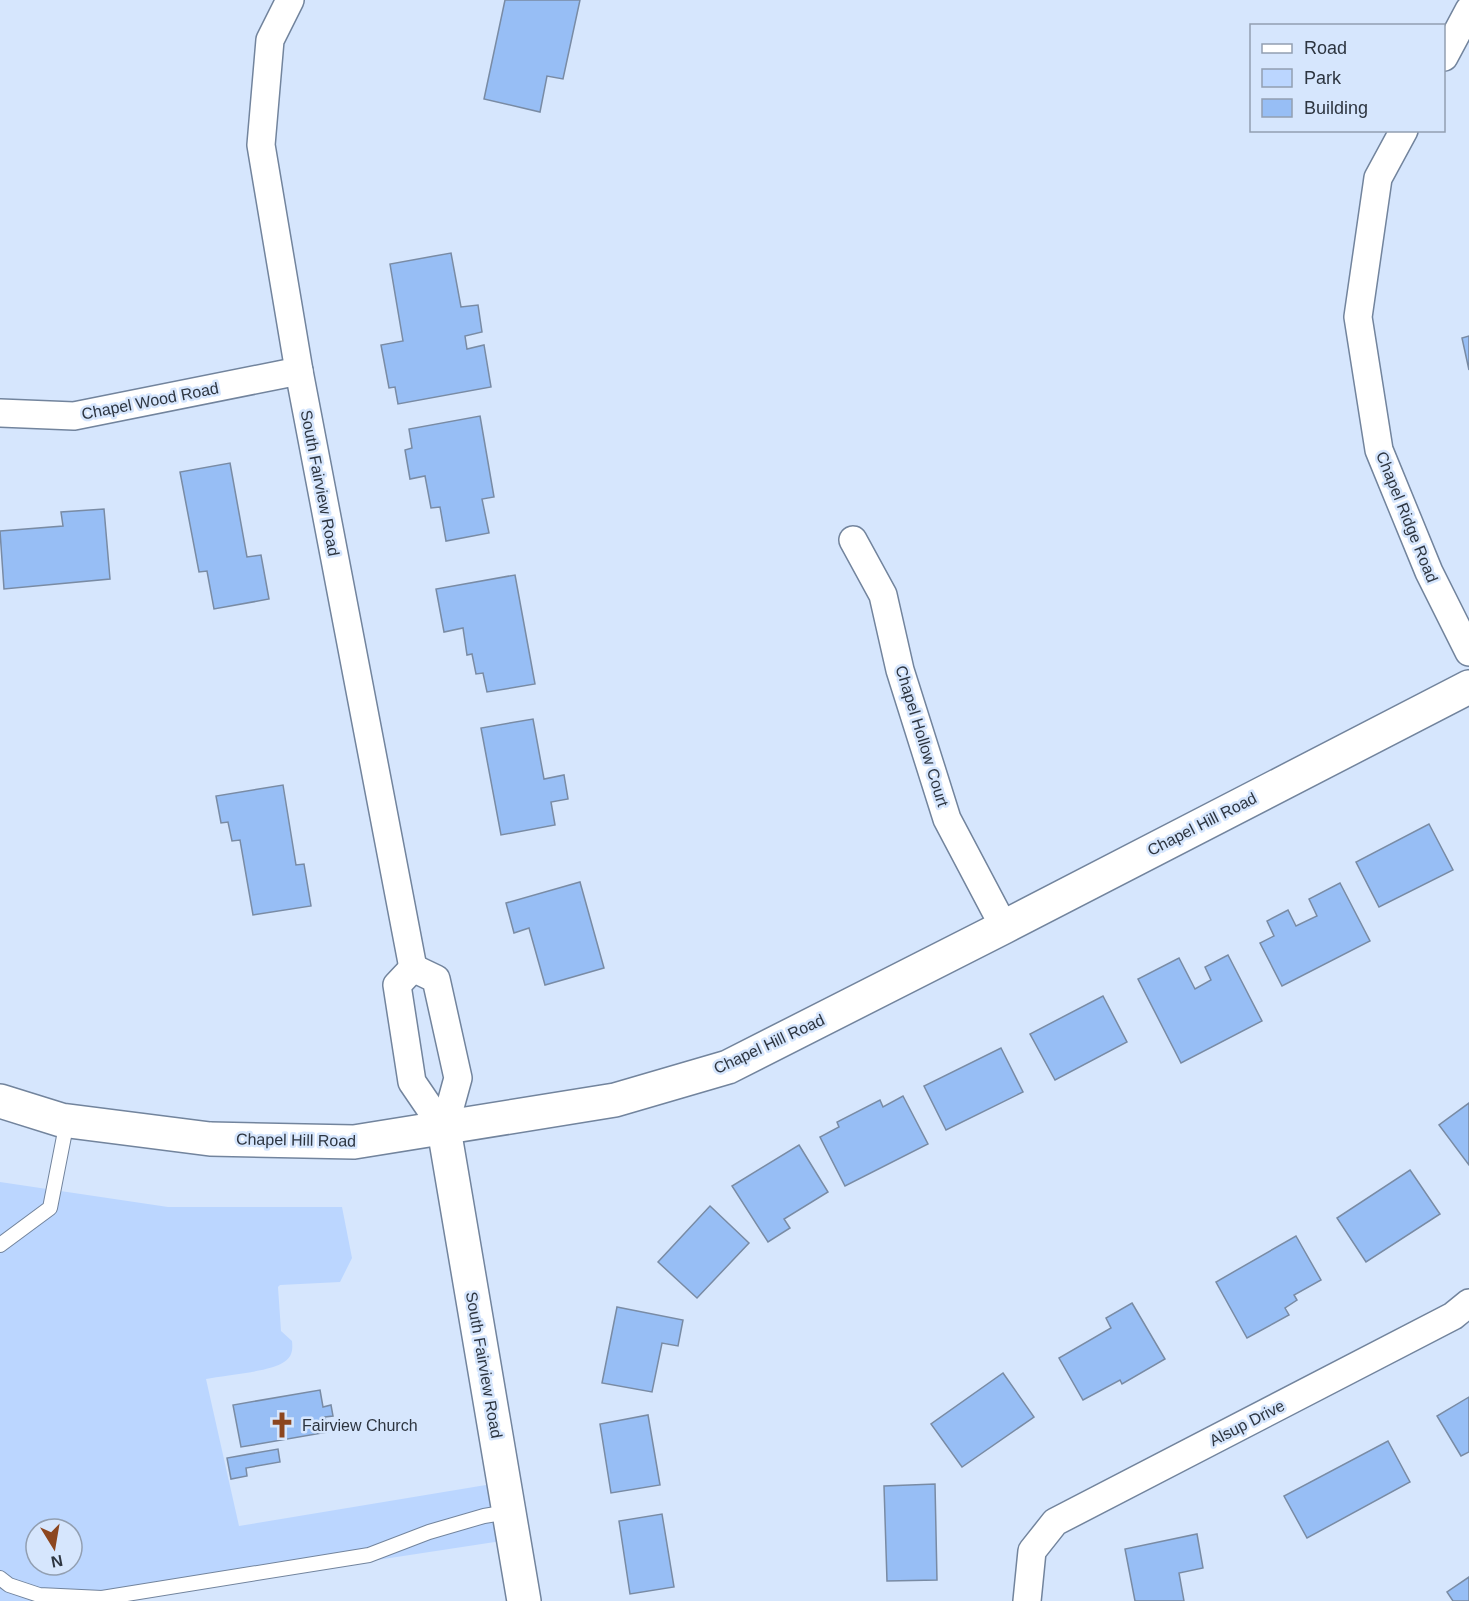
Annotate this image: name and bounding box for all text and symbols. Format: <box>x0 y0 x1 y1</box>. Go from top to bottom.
legend <box>1250 24 1445 132</box>
text: Road <box>1304 38 1347 58</box>
text: Park <box>1304 68 1342 88</box>
text: Building <box>1304 98 1368 118</box>
street label: Chapel Wood Road <box>80 379 220 423</box>
street label: South Fairview Road <box>297 408 343 558</box>
street label: Chapel Ridge Road <box>1373 449 1441 585</box>
street label: Chapel Hollow Court <box>892 663 952 809</box>
street label: Chapel Hill Road <box>1145 789 1259 859</box>
street label: Chapel Hill Road <box>711 1011 827 1077</box>
street label: Chapel Hill Road <box>236 1130 356 1150</box>
street label: South Fairview Road <box>463 1290 505 1440</box>
street label: Alsup Drive <box>1207 1397 1287 1449</box>
church icon: Fairview Church <box>267 1410 297 1440</box>
place label: Fairview Church <box>302 1417 418 1434</box>
north arrow <box>24 1517 84 1577</box>
text: N <box>49 1552 64 1571</box>

